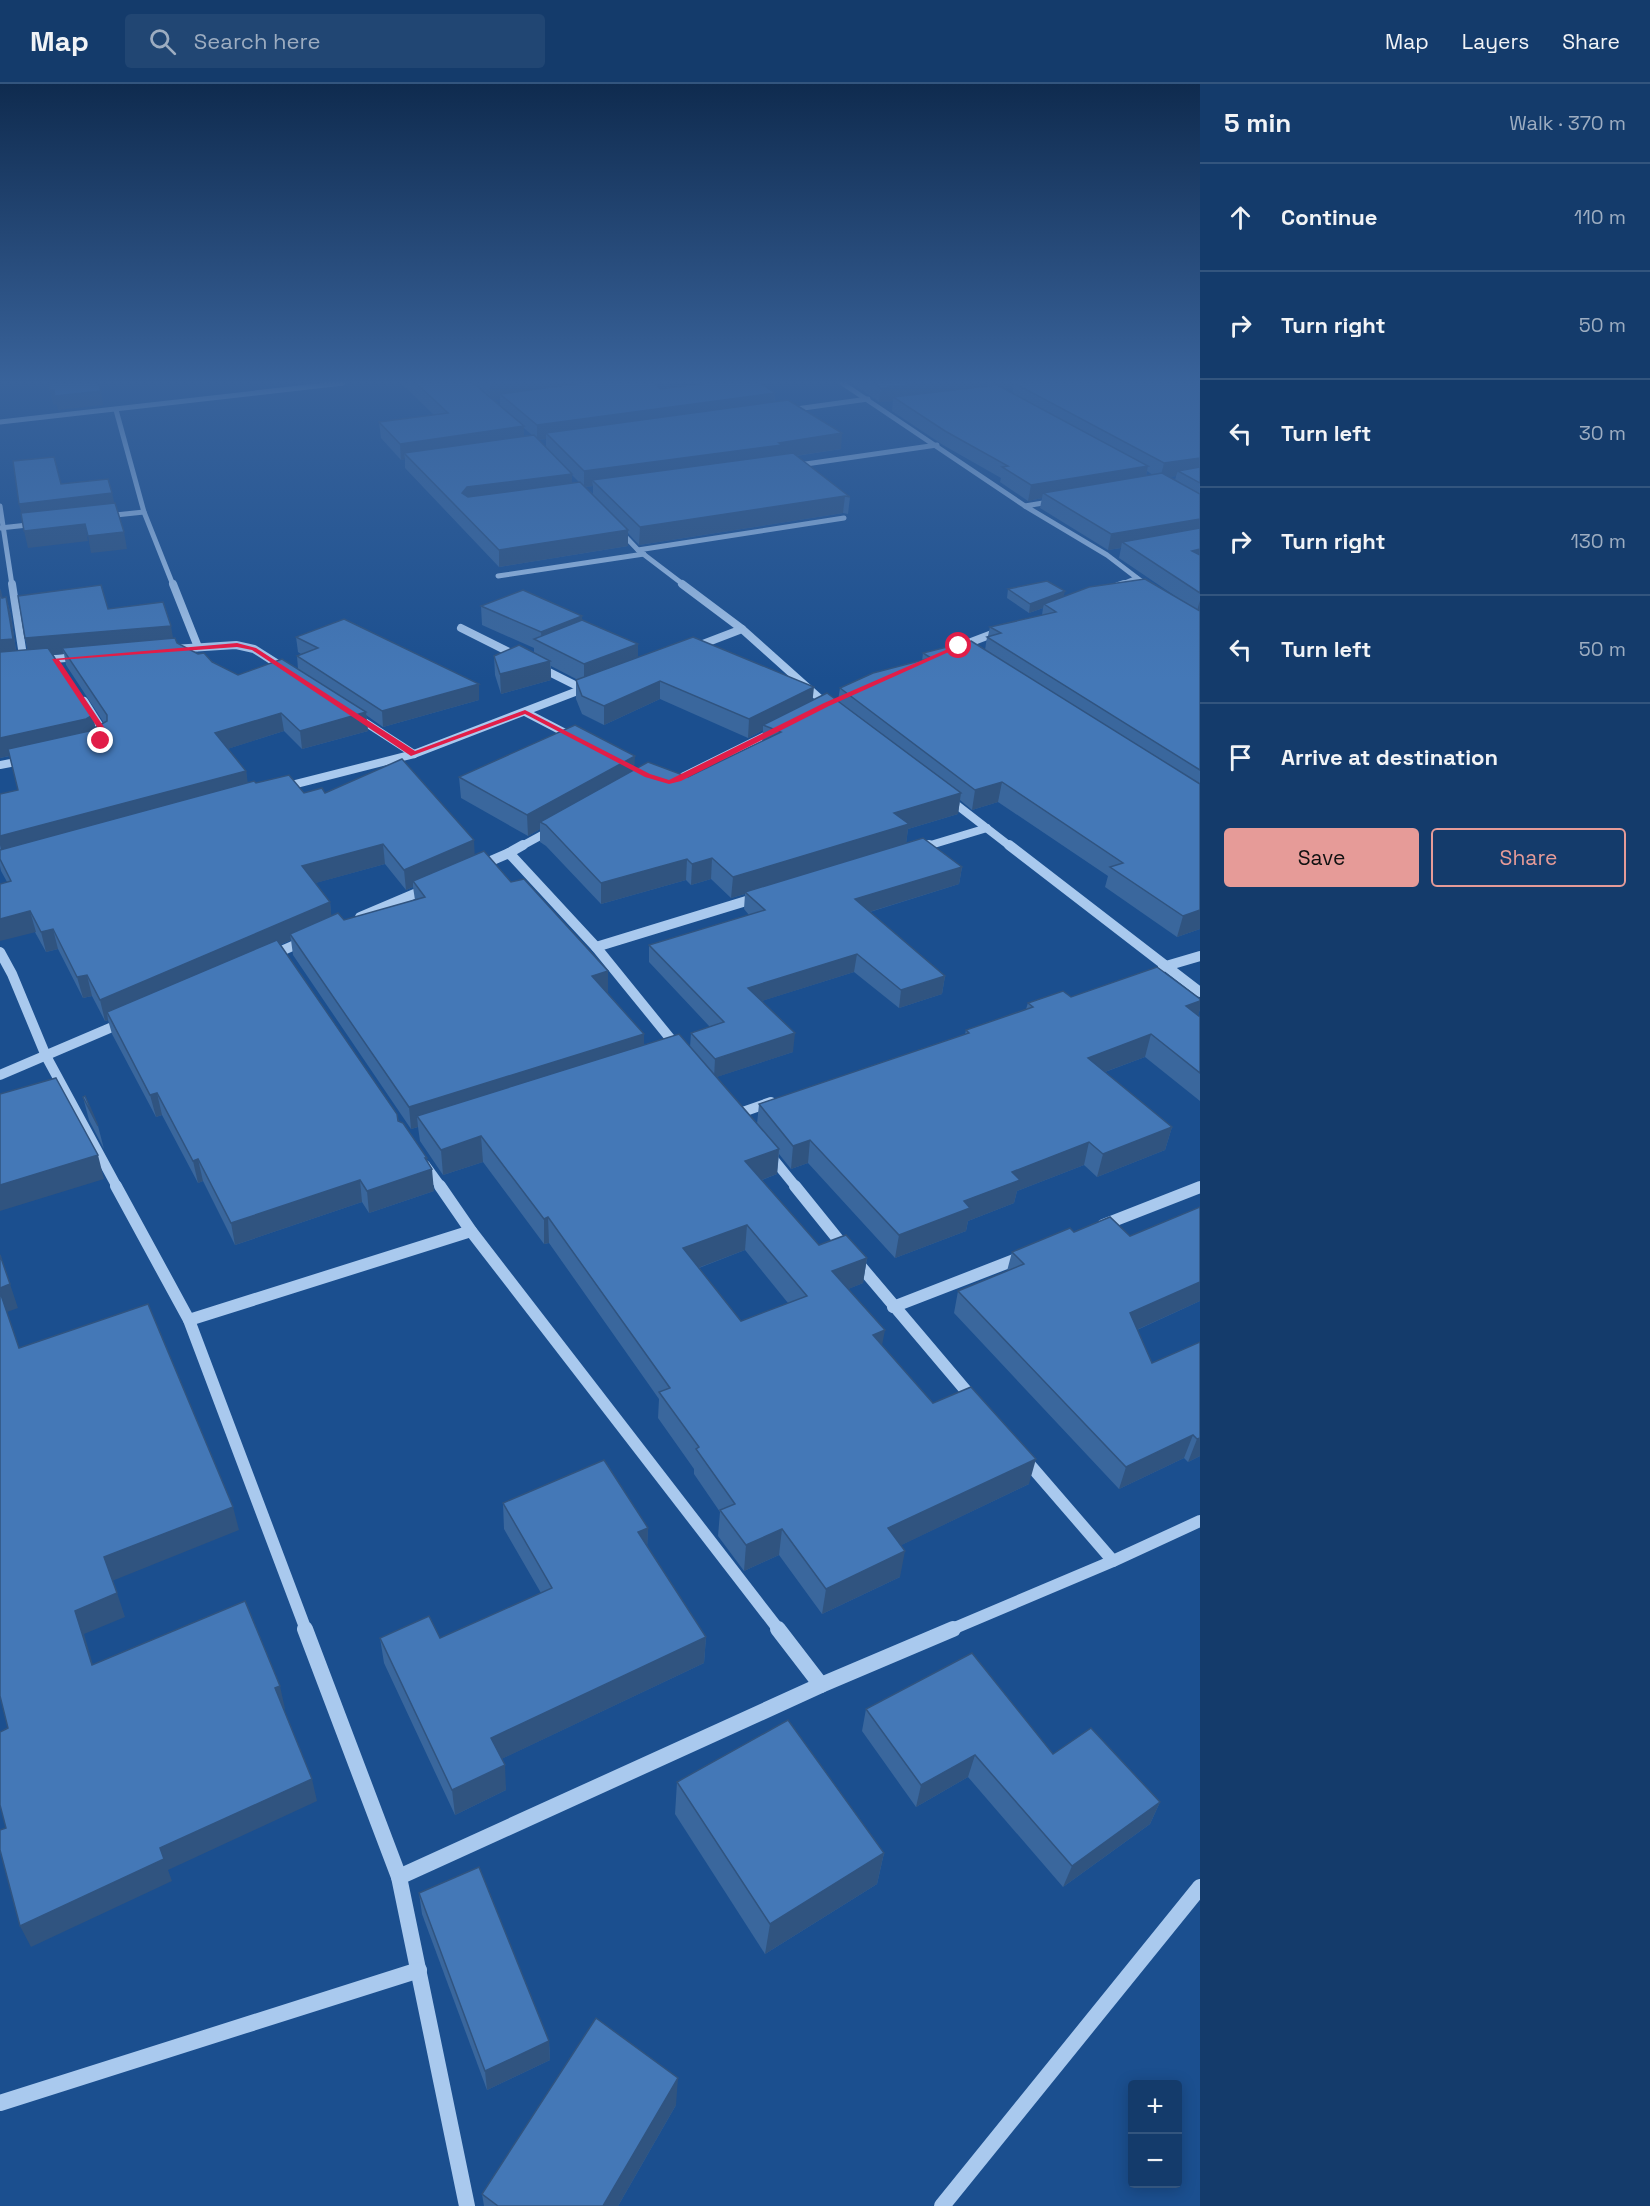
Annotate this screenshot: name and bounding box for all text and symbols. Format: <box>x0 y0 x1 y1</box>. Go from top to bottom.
search box <box>125 14 545 68</box>
text: Map <box>30 23 89 59</box>
icon: search <box>146 25 179 58</box>
text: Search here <box>194 27 321 55</box>
text: Map <box>1385 28 1429 55</box>
text: Layers <box>1462 28 1529 55</box>
text: Share <box>1562 28 1620 55</box>
text: 5 min <box>1224 106 1291 140</box>
text: Walk · 370 m <box>1509 110 1626 136</box>
icon: ahead <box>1224 201 1257 234</box>
text: Continue <box>1281 203 1377 231</box>
text: 110 m <box>1574 204 1626 230</box>
icon: right <box>1224 309 1257 342</box>
text: Turn right <box>1281 311 1386 339</box>
text: 50 m <box>1579 312 1626 338</box>
icon: left <box>1224 417 1257 450</box>
text: Turn left <box>1281 419 1371 447</box>
text: 30 m <box>1579 420 1626 446</box>
icon: right <box>1224 525 1257 558</box>
text: Turn right <box>1281 527 1386 555</box>
text: 130 m <box>1570 528 1626 554</box>
route start <box>945 632 971 658</box>
icon: left <box>1224 633 1257 666</box>
text: Turn left <box>1281 635 1371 663</box>
text: 50 m <box>1579 636 1626 662</box>
route end <box>87 727 113 753</box>
icon: arrive <box>1224 741 1257 774</box>
text: Arrive at destination <box>1281 743 1498 771</box>
button: Save <box>1224 828 1419 887</box>
button: Share <box>1431 828 1626 887</box>
map controls <box>1128 2080 1182 2188</box>
button: + <box>1128 2080 1182 2134</box>
button: − <box>1128 2134 1182 2188</box>

